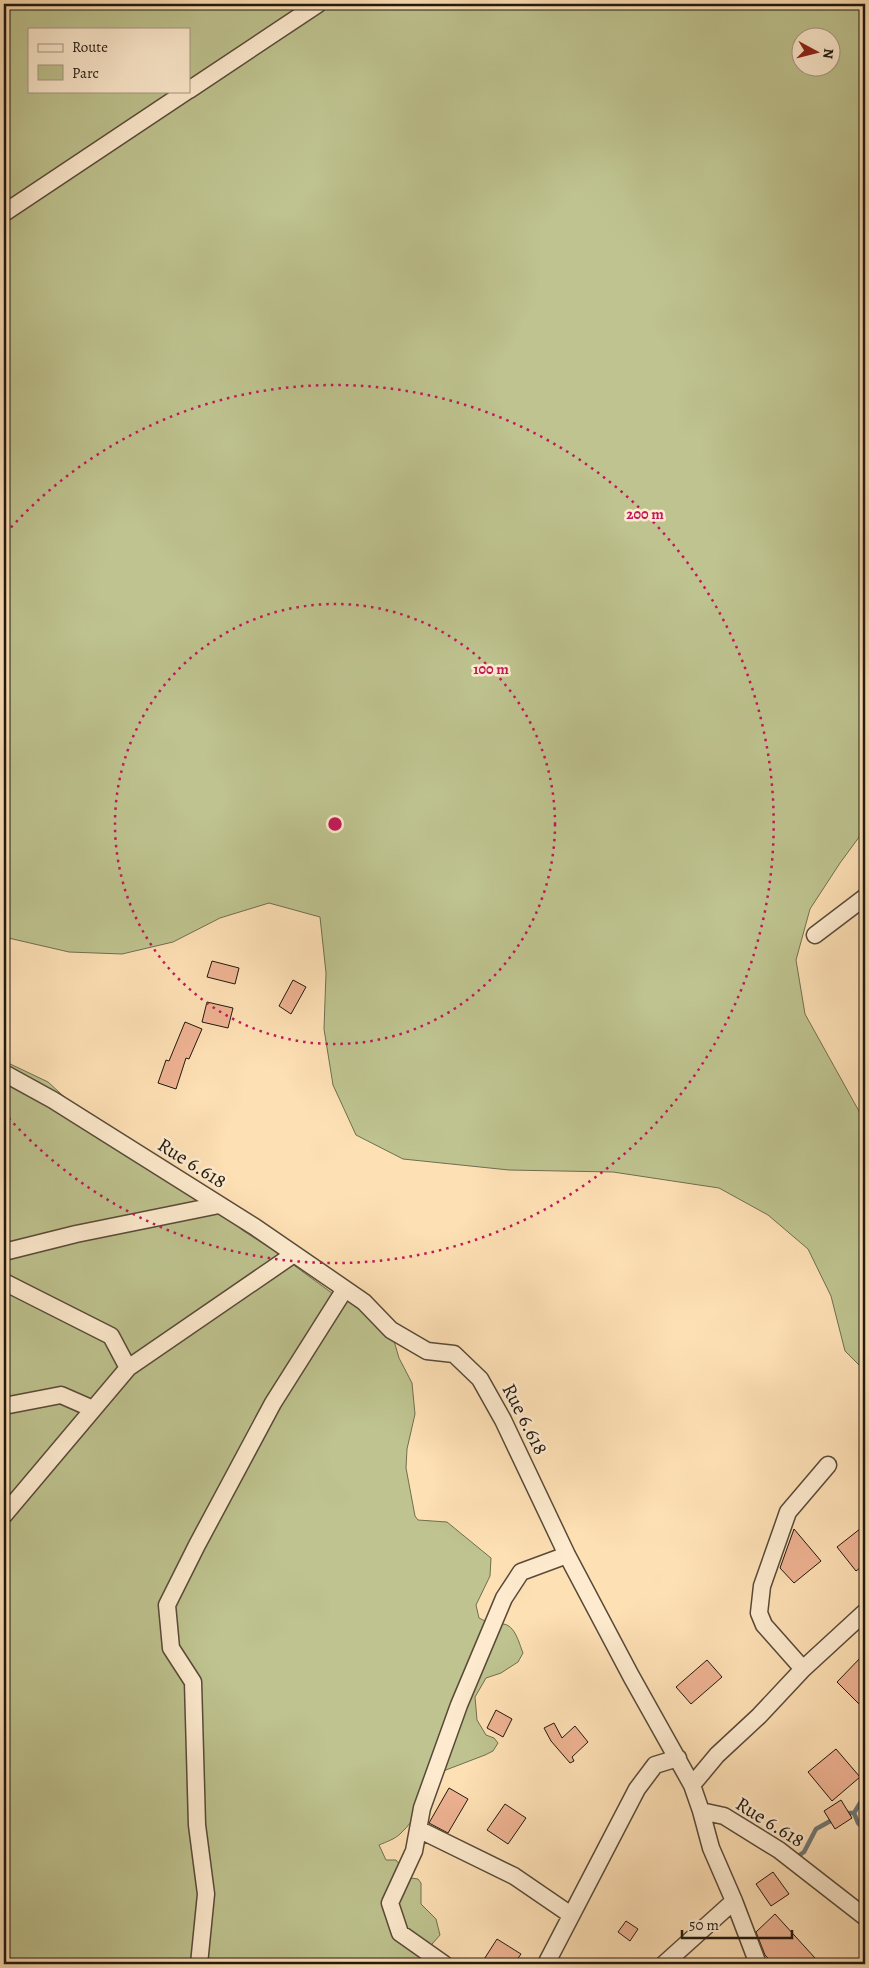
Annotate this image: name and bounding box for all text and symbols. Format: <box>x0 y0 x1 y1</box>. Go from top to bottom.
legend <box>28 28 190 92</box>
north arrow <box>792 28 842 78</box>
text: Route <box>72 37 108 57</box>
text: N <box>818 47 838 60</box>
text: Parc <box>72 63 99 83</box>
text: 200 m <box>626 504 664 524</box>
text: 100 m <box>473 659 509 679</box>
centre of rings <box>326 815 344 833</box>
street label: Rue 6.618 <box>152 1131 232 1195</box>
street label: Rue 6.618 <box>496 1379 554 1459</box>
street label: Rue 6.618 <box>730 1790 810 1854</box>
scale bar <box>682 1908 792 1940</box>
text: 50 m <box>689 1915 719 1935</box>

